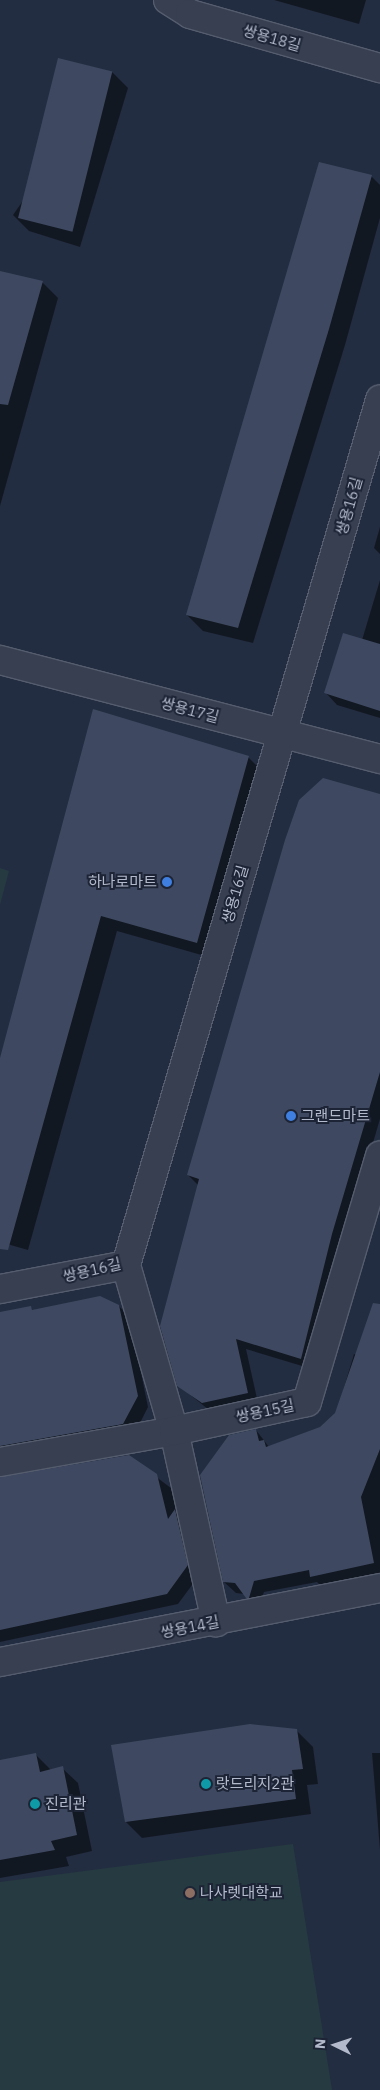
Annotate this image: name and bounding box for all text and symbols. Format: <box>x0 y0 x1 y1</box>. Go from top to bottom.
street label: 쌍용18길 <box>241 21 303 55</box>
street label: 쌍용16길 <box>332 475 366 537</box>
street label: 쌍용17길 <box>159 694 221 726</box>
street label: 쌍용16길 <box>218 863 252 925</box>
place label: 하나로마트 <box>88 873 157 891</box>
marker: 하나로마트 <box>161 876 173 888</box>
place label: 그랜드마트 <box>301 1107 370 1125</box>
marker: 그랜드마트 <box>285 1110 297 1122</box>
street label: 쌍용16길 <box>61 1255 123 1285</box>
street label: 쌍용15길 <box>234 1396 296 1426</box>
street label: 쌍용14길 <box>159 1612 221 1642</box>
place label: 랏드리지2관 <box>216 1775 294 1793</box>
marker: 랏드리지2관 <box>200 1778 212 1790</box>
place label: 진리관 <box>45 1795 86 1813</box>
marker: 진리관 <box>29 1798 41 1810</box>
place label: 나사렛대학교 <box>200 1884 283 1902</box>
marker: 나사렛대학교 <box>184 1887 196 1899</box>
north arrow <box>310 2020 360 2070</box>
text: N <box>311 2038 329 2050</box>

